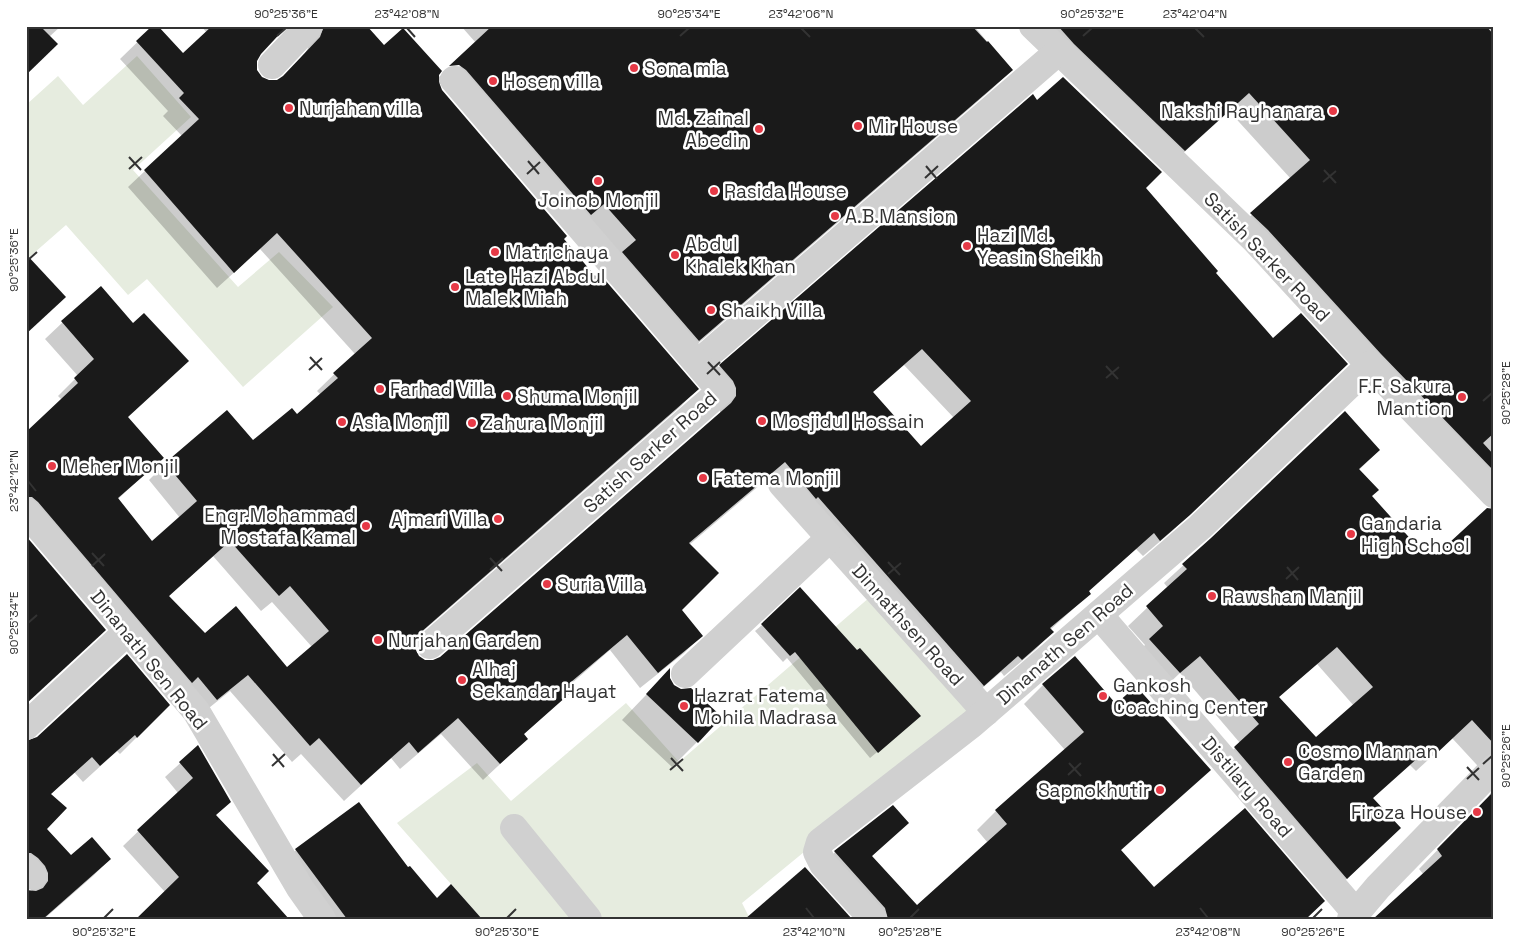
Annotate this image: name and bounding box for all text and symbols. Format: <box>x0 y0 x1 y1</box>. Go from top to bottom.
text: 90°25'36"E <box>254 6 318 22</box>
text: 23°42'08"N <box>375 6 440 22</box>
text: 90°25'34"E <box>657 6 721 22</box>
text: 23°42'06"N <box>769 6 833 22</box>
text: 90°25'32"E <box>1060 6 1124 22</box>
text: 23°42'04"N <box>1163 6 1227 22</box>
place label: Sona mia <box>644 56 727 81</box>
marker: Sona mia <box>628 62 640 74</box>
place label: Hosen villa <box>503 69 600 94</box>
marker: Hosen villa <box>487 75 499 87</box>
place label: Nurjahan villa <box>299 96 420 121</box>
place label: Nakshi Rayhanara <box>1161 99 1323 124</box>
marker: Nurjahan villa <box>283 102 295 114</box>
marker: Nakshi Rayhanara <box>1327 105 1339 117</box>
place label: Md. Zainal Abedin <box>657 106 749 153</box>
place label: Mir House <box>868 114 958 139</box>
marker: Mir House <box>852 120 864 132</box>
marker: Md. Zainal Abedin <box>753 123 765 135</box>
marker: Joinob Monjil <box>592 175 604 187</box>
place label: Rasida House <box>724 179 847 204</box>
marker: Rasida House <box>708 185 720 197</box>
street label: Satish Sarker Road <box>1199 187 1335 327</box>
place label: Joinob Monjil <box>537 188 659 213</box>
place label: A.B.Mansion <box>845 204 956 229</box>
marker: A.B.Mansion <box>829 210 841 222</box>
place label: Hazi Md. Yeasin Sheikh <box>977 223 1101 270</box>
text: 90°25'36"E <box>6 228 22 292</box>
place label: Abdul Khalek Khan <box>685 232 796 279</box>
place label: Matrichaya <box>505 240 609 265</box>
marker: Hazi Md. Yeasin Sheikh <box>961 240 973 252</box>
marker: Matrichaya <box>489 246 501 258</box>
marker: Abdul Khalek Khan <box>669 249 681 261</box>
place label: Late Hazi Abdul Malek Miah <box>465 264 606 311</box>
marker: Late Hazi Abdul Malek Miah <box>449 281 461 293</box>
place label: Shaikh Villa <box>721 298 823 323</box>
marker: Shaikh Villa <box>705 304 717 316</box>
text: 90°25'28"E <box>1498 361 1514 425</box>
place label: F.F. Sakura Mantion <box>1358 374 1452 421</box>
place label: Farhad Villa <box>390 377 494 402</box>
marker: Farhad Villa <box>374 383 386 395</box>
place label: Shuma Monjil <box>517 384 638 409</box>
street label: Satish Sarker Road <box>578 385 722 519</box>
marker: Shuma Monjil <box>501 390 513 402</box>
marker: F.F. Sakura Mantion <box>1456 391 1468 403</box>
place label: Mosjidul Hossain <box>772 409 924 434</box>
place label: Asia Monjil <box>352 410 448 435</box>
place label: Zahura Monjil <box>482 411 604 436</box>
marker: Mosjidul Hossain <box>756 415 768 427</box>
marker: Asia Monjil <box>336 416 348 428</box>
marker: Zahura Monjil <box>466 417 478 429</box>
text: 23°42'12"N <box>6 450 22 512</box>
place label: Meher Monjil <box>62 454 178 479</box>
marker: Meher Monjil <box>46 460 58 472</box>
place label: Fatema Monjil <box>713 466 839 491</box>
marker: Fatema Monjil <box>697 472 709 484</box>
place label: Engr.Mohammad Mostafa Kamal <box>204 503 356 550</box>
place label: Ajmari Villa <box>391 507 488 532</box>
place label: Gandaria High School <box>1361 511 1470 558</box>
marker: Ajmari Villa <box>492 513 504 525</box>
marker: Engr.Mohammad Mostafa Kamal <box>360 520 372 532</box>
marker: Gandaria High School <box>1345 528 1357 540</box>
street label: Dinnathsen Road <box>847 559 969 691</box>
place label: Suria Villa <box>557 572 644 597</box>
marker: Suria Villa <box>541 578 553 590</box>
street label: Dinanath Sen Road <box>991 578 1139 710</box>
place label: Rawshan Manjil <box>1222 584 1362 609</box>
street label: Dinanath Sen Road <box>85 585 213 735</box>
marker: Rawshan Manjil <box>1206 590 1218 602</box>
text: 90°25'34"E <box>6 591 22 655</box>
place label: Nurjahan Garden <box>388 628 540 653</box>
marker: Nurjahan Garden <box>372 634 384 646</box>
place label: Alhaj Sekandar Hayat <box>472 657 617 704</box>
place label: Gankosh Coaching Center <box>1113 673 1266 720</box>
marker: Alhaj Sekandar Hayat <box>456 674 468 686</box>
place label: Hazrat Fatema Mohila Madrasa <box>694 683 837 730</box>
marker: Gankosh Coaching Center <box>1097 690 1109 702</box>
marker: Hazrat Fatema Mohila Madrasa <box>678 700 690 712</box>
text: 90°25'26"E <box>1498 724 1514 788</box>
street label: Distilary Road <box>1196 731 1298 843</box>
place label: Cosmo Mannan Garden <box>1298 739 1438 786</box>
marker: Cosmo Mannan Garden <box>1282 756 1294 768</box>
place label: Sapnokhutir <box>1038 778 1150 803</box>
marker: Sapnokhutir <box>1154 784 1166 796</box>
place label: Firoza House <box>1351 800 1467 825</box>
marker: Firoza House <box>1471 806 1483 818</box>
text: 90°25'32"E <box>72 924 136 940</box>
text: 90°25'30"E <box>475 924 539 940</box>
text: 23°42'10"N <box>783 924 845 940</box>
text: 90°25'28"E <box>878 924 942 940</box>
text: 23°42'08"N <box>1176 924 1241 940</box>
text: 90°25'26"E <box>1281 924 1345 940</box>

